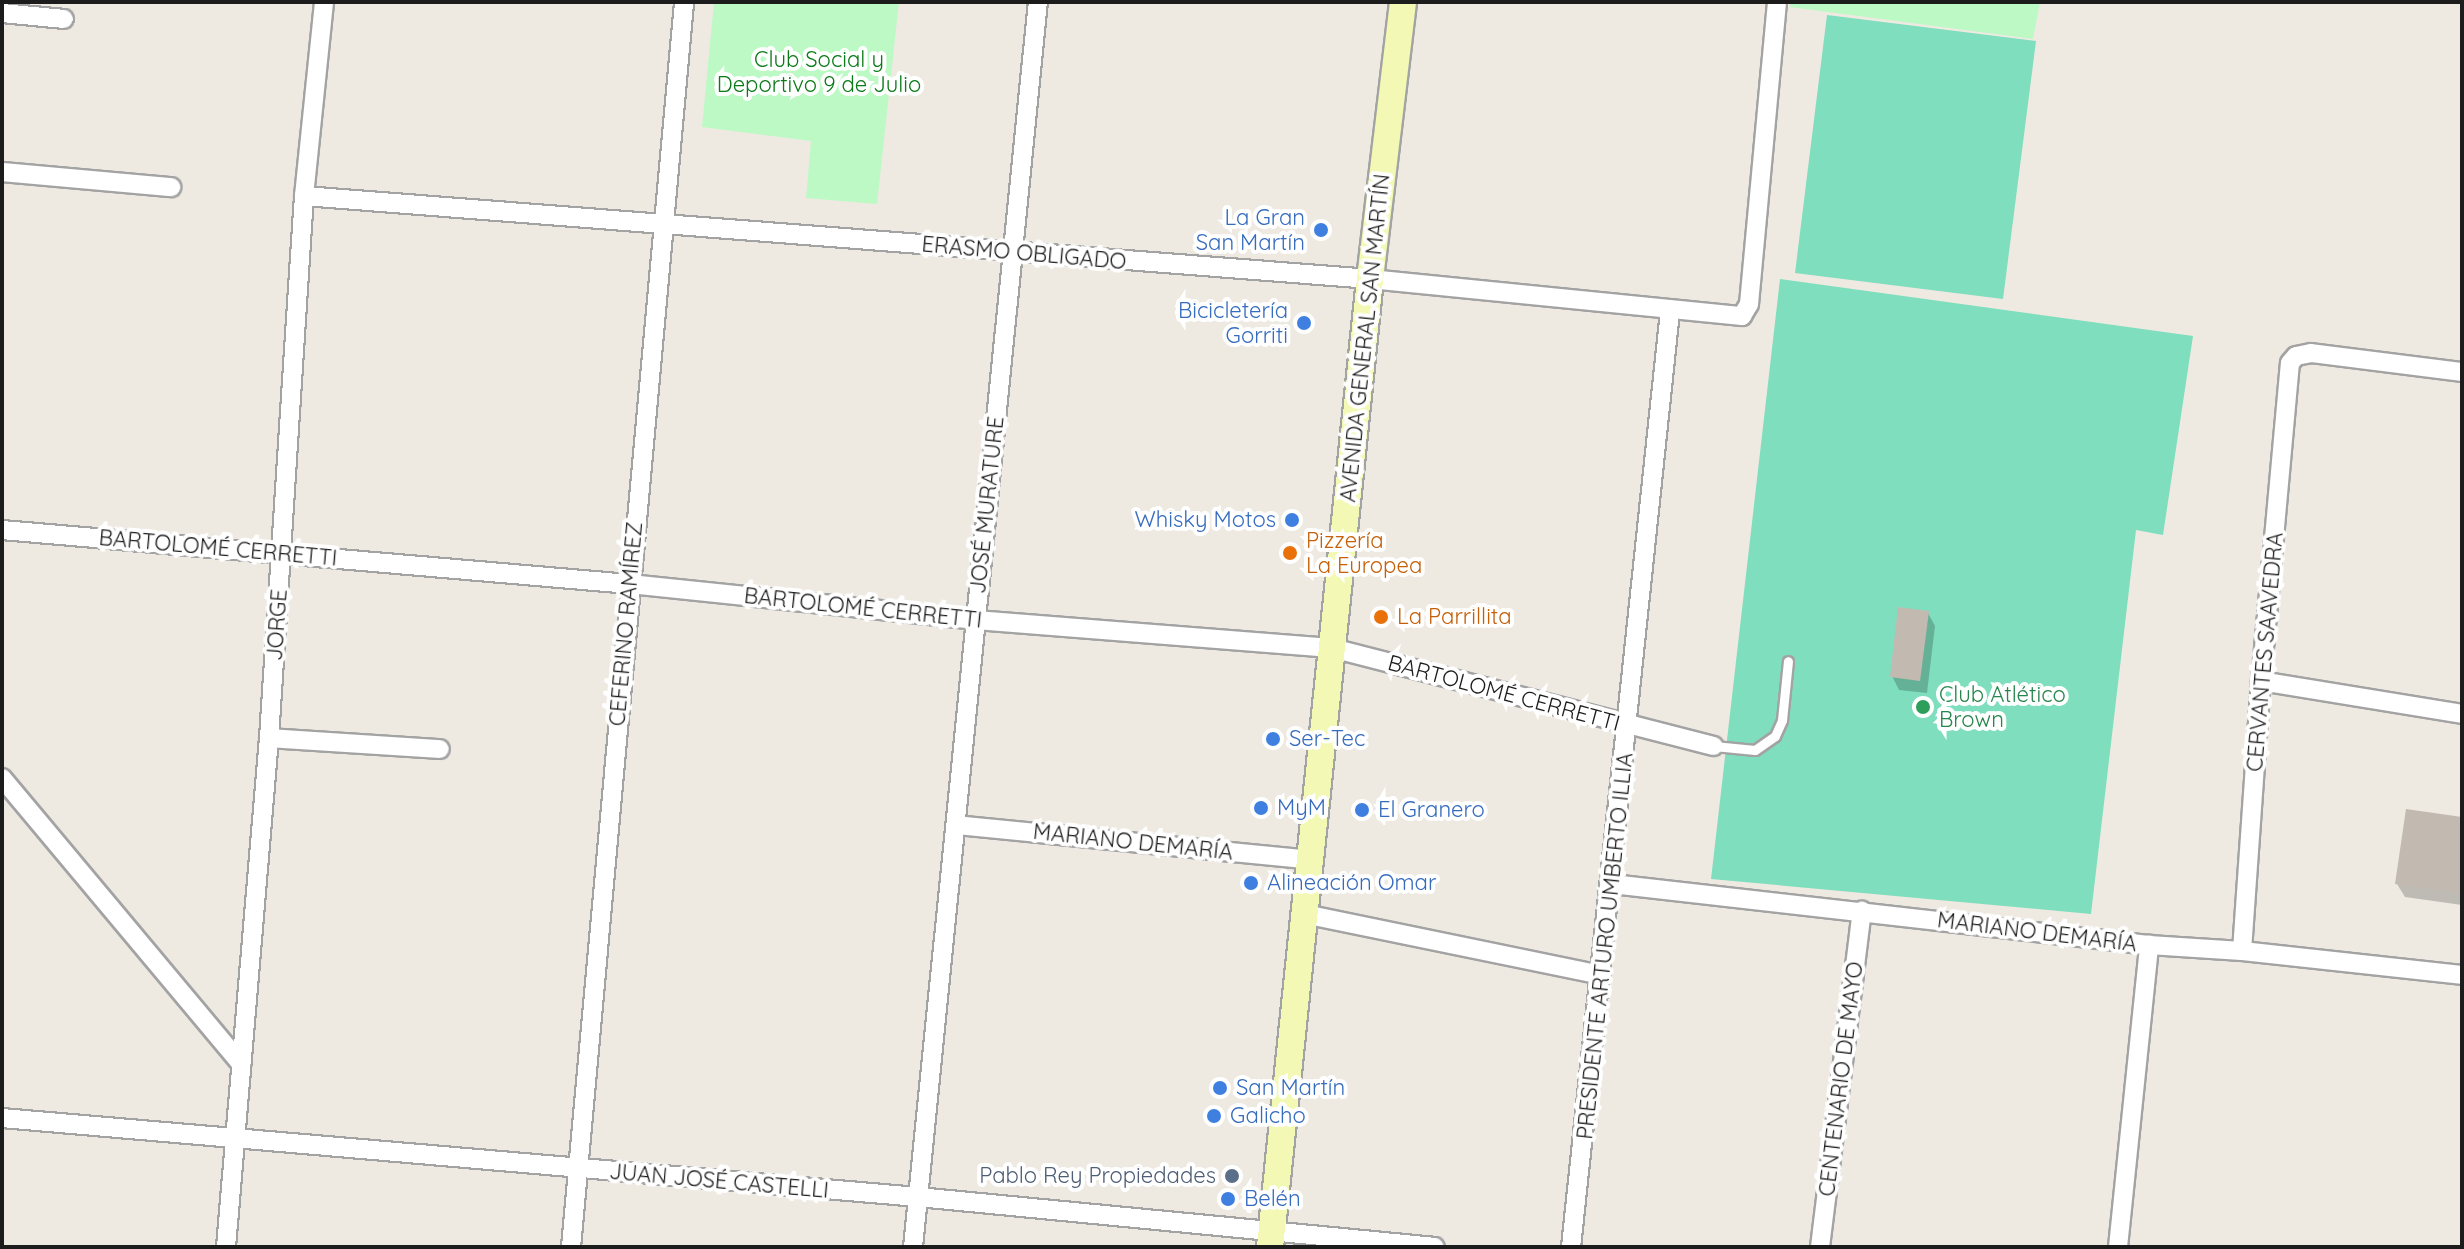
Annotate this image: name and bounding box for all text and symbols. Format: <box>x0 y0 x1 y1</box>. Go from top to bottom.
park label: Club Social y Deportivo 9 de Julio <box>717 46 921 98</box>
street label: AVENIDA GENERAL SAN MARTÍN <box>1335 173 1395 503</box>
place label: La Gran San Martín <box>1196 204 1305 256</box>
marker: La Gran San Martín <box>1312 221 1330 239</box>
street label: ERASMO OBLIGADO <box>921 231 1127 275</box>
place label: Bicicletería Gorriti <box>1178 297 1288 348</box>
marker: Bicicletería Gorriti <box>1295 314 1313 332</box>
street label: JOSÉ MURATURE <box>965 415 1009 595</box>
place label: Whisky Motos <box>1135 507 1276 533</box>
marker: Whisky Motos <box>1283 511 1301 529</box>
street label: CEFERINO RAMÍREZ <box>604 521 648 727</box>
street label: BARTOLOMÉ CERRETTI <box>98 524 338 572</box>
place label: Pizzería La Europea <box>1306 527 1422 578</box>
street label: CERVANTES SAAVEDRA <box>2241 531 2289 773</box>
marker: Pizzería La Europea <box>1281 544 1299 562</box>
street label: BARTOLOMÉ CERRETTI <box>743 582 983 634</box>
street label: JORGE <box>261 588 293 662</box>
place label: La Parrillita <box>1397 604 1512 630</box>
marker: La Parrillita <box>1372 608 1390 626</box>
street label: BARTOLOMÉ CERRETTI <box>1385 649 1623 737</box>
place label: Club Atlético Brown <box>1939 681 2066 732</box>
marker: Club Atlético Brown <box>1914 698 1932 716</box>
place label: Ser-Tec <box>1289 726 1365 752</box>
marker: Ser-Tec <box>1264 730 1282 748</box>
street label: PRESIDENTE ARTURO UMBERTO ILLIA <box>1572 751 1638 1141</box>
place label: MyM <box>1277 795 1326 821</box>
place label: El Granero <box>1378 797 1485 823</box>
marker: MyM <box>1252 799 1270 817</box>
marker: El Granero <box>1353 801 1371 819</box>
street label: MARIANO DEMARÍA <box>1032 818 1234 866</box>
place label: Alineación Omar <box>1267 870 1436 896</box>
marker: Alineación Omar <box>1242 874 1260 892</box>
street label: MARIANO DEMARÍA <box>1936 907 2138 957</box>
street label: CENTENARIO DE MAYO <box>1813 960 1869 1198</box>
place label: San Martín <box>1236 1075 1345 1101</box>
marker: San Martín <box>1211 1079 1229 1097</box>
place label: Galicho <box>1230 1103 1306 1129</box>
marker: Galicho <box>1205 1107 1223 1125</box>
street label: JUAN JOSÉ CASTELLI <box>608 1158 830 1204</box>
place label: Pablo Rey Propiedades <box>979 1163 1216 1189</box>
marker: Pablo Rey Propiedades <box>1223 1167 1241 1185</box>
place label: Belén <box>1244 1186 1301 1212</box>
marker: Belén <box>1219 1190 1237 1208</box>

